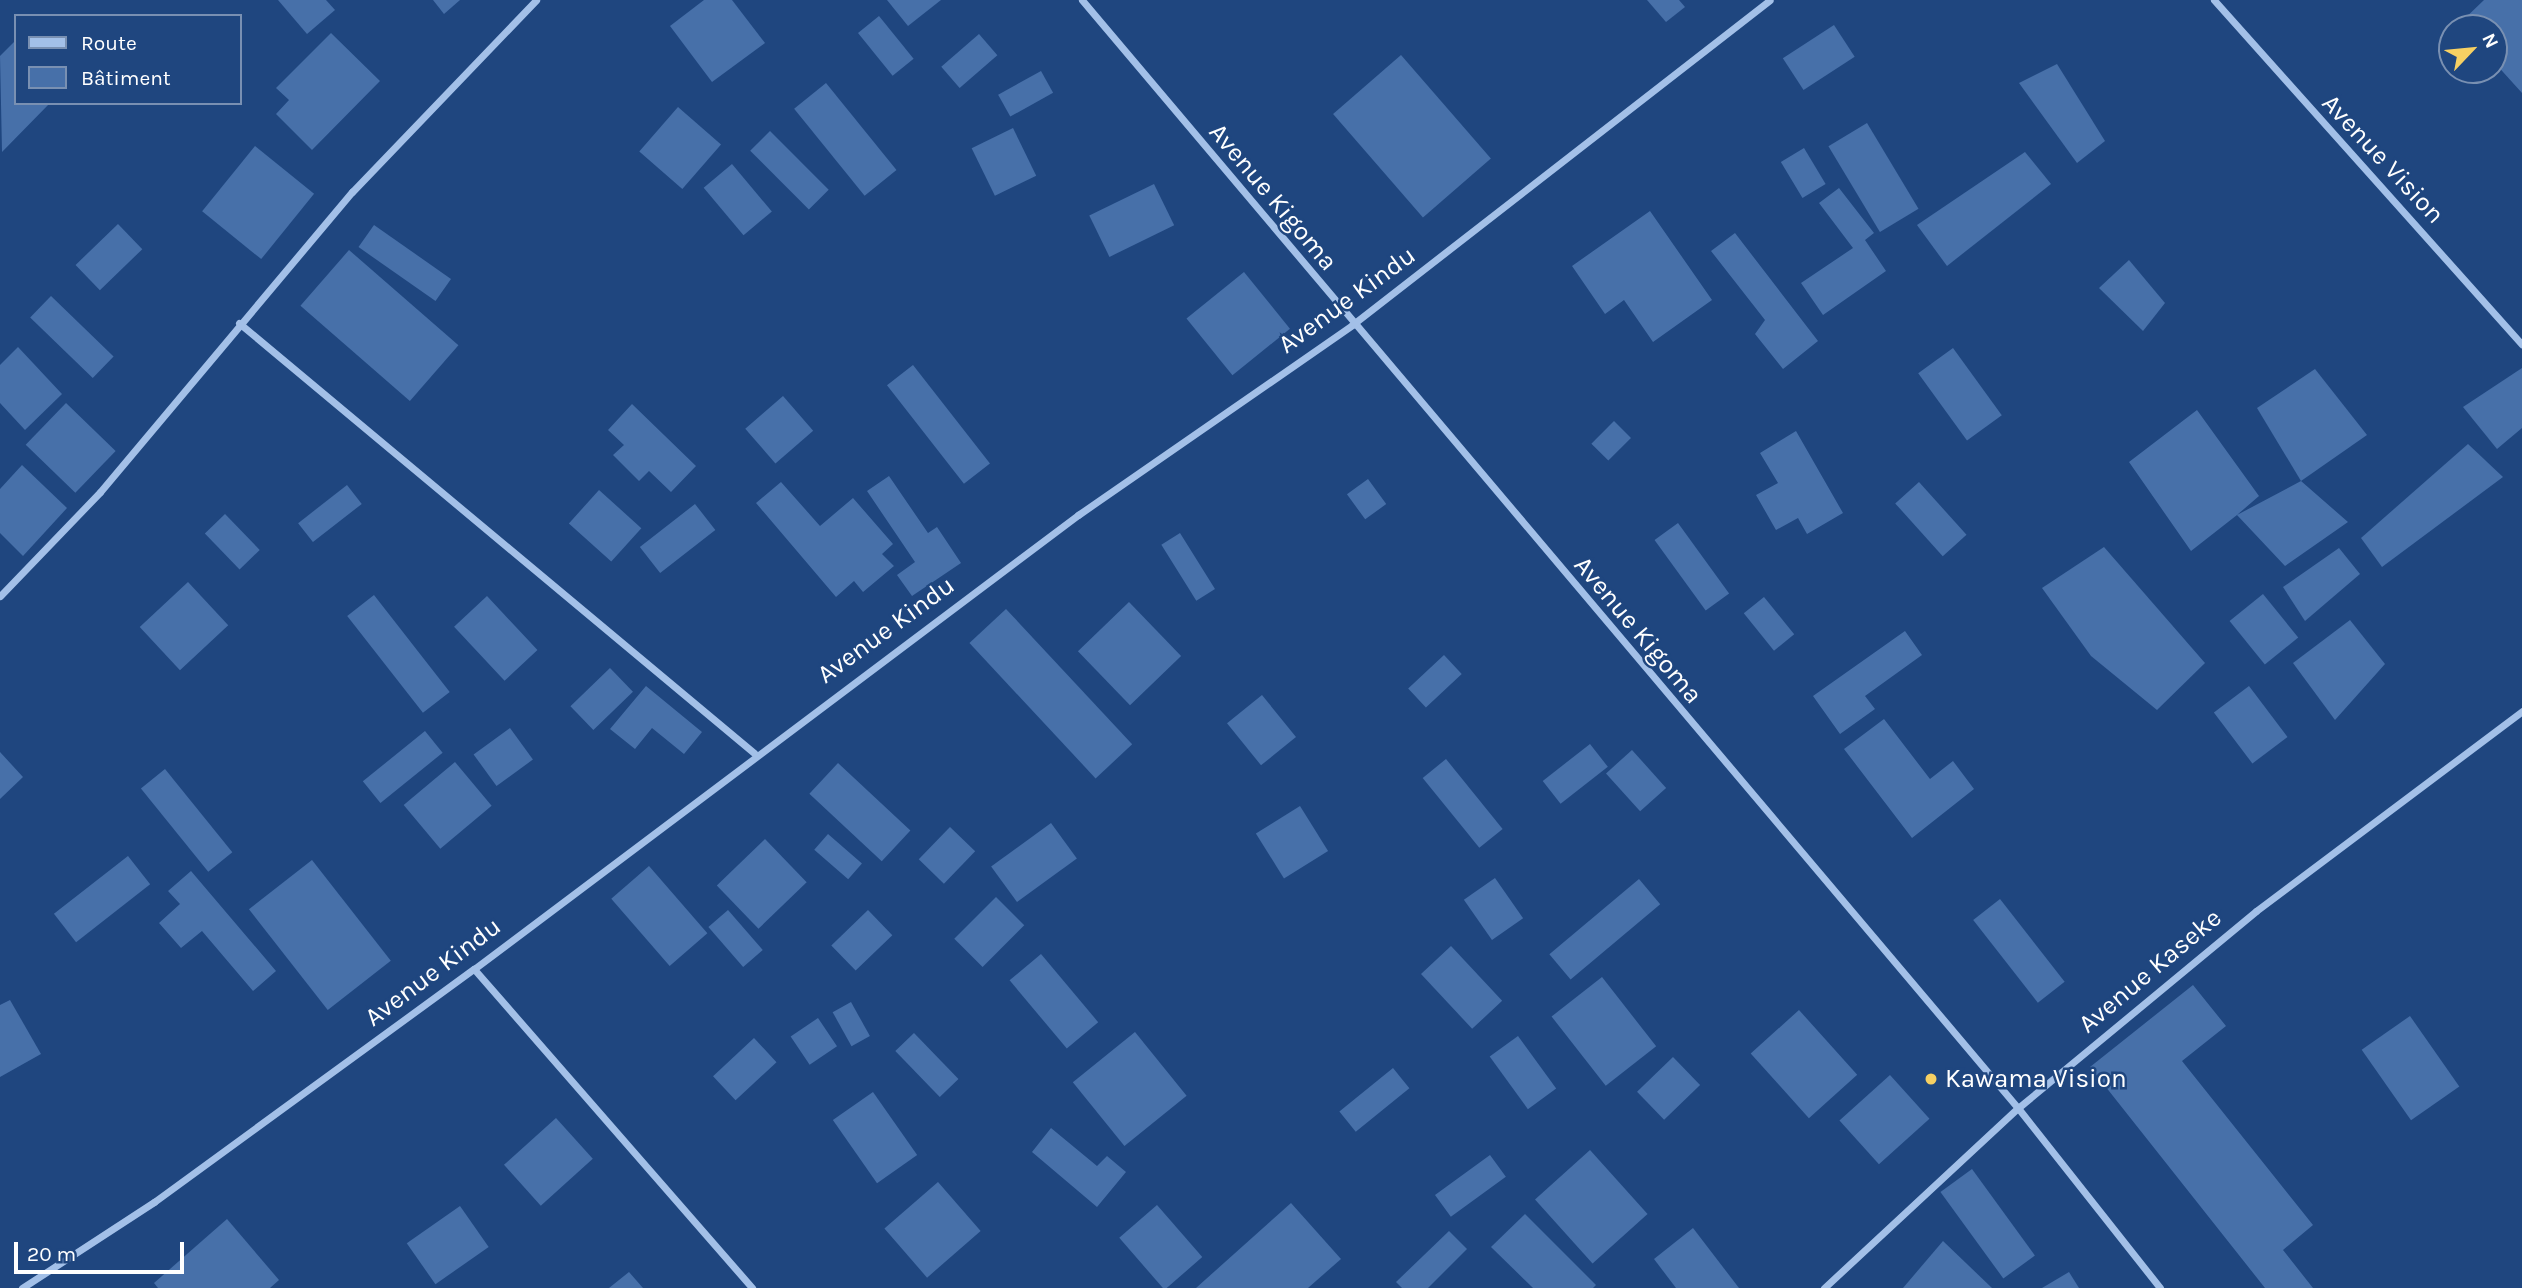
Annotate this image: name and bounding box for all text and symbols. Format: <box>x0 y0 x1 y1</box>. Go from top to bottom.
legend <box>14 14 242 105</box>
north arrow <box>2438 14 2508 84</box>
text: N <box>2477 30 2503 52</box>
text: Route <box>81 31 137 55</box>
text: Bâtiment <box>81 66 171 90</box>
street label: Avenue Vision <box>2315 88 2451 230</box>
street label: Avenue Kigoma <box>1202 117 1344 277</box>
street label: Avenue Kindu <box>1272 240 1422 360</box>
street label: Avenue Kigoma <box>1567 550 1709 710</box>
street label: Avenue Kindu <box>811 570 961 690</box>
street label: Avenue Kaseke <box>2072 902 2228 1040</box>
street label: Avenue Kindu <box>359 911 507 1033</box>
place label: Kawama Vision <box>1945 1063 2127 1095</box>
marker: Kawama Vision <box>1923 1071 1939 1087</box>
scale bar <box>18 1228 187 1272</box>
text: 20 m <box>27 1242 76 1266</box>

